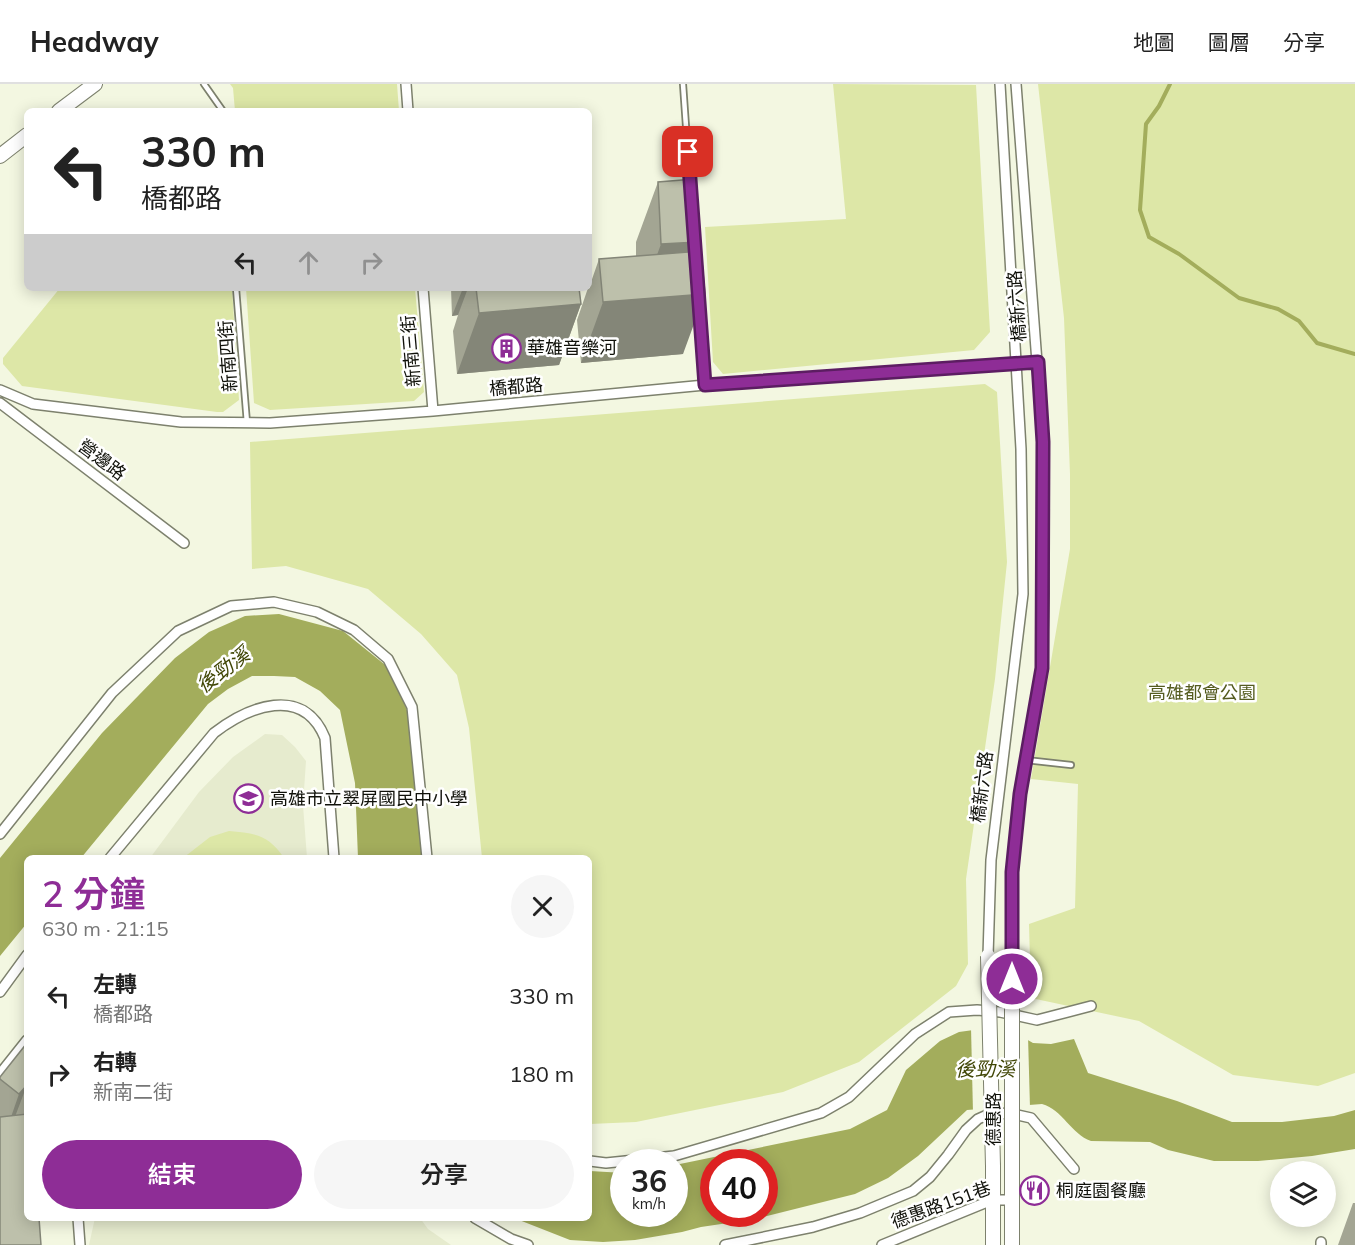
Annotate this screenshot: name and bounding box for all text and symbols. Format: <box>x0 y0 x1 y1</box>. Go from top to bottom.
text: Headway <box>30 24 159 59</box>
text: 地圖 <box>1133 29 1175 55</box>
text: 圖層 <box>1208 29 1250 55</box>
text: 分享 <box>1283 29 1325 55</box>
text: 330 m <box>141 125 266 178</box>
pin <box>662 126 713 177</box>
icon: left <box>42 132 120 210</box>
icon: arrive <box>671 135 704 168</box>
text: 橋都路 <box>141 181 222 215</box>
icon: left <box>229 246 262 279</box>
icon: ahead <box>292 246 325 279</box>
icon: right <box>355 246 388 279</box>
street label: 橋新六路 <box>1003 269 1030 343</box>
street label: 新南三街 <box>396 314 425 388</box>
street label: 新南四街 <box>214 319 241 393</box>
building icon: 華雄音樂河 <box>490 332 522 364</box>
place label: 華雄音樂河 <box>527 336 617 359</box>
street label: 橋都路 <box>488 373 544 400</box>
street label: 營邊路 <box>74 434 131 485</box>
water label: 後勁溪 <box>191 640 257 698</box>
park label: 高雄都會公園 <box>1148 681 1256 704</box>
street label: 橋新六路 <box>966 750 997 824</box>
school or university icon: 高雄市立翠屏國民中小學 <box>233 783 265 815</box>
place label: 高雄市立翠屏國民中小學 <box>270 787 468 810</box>
text: 2 分鐘 <box>42 871 145 916</box>
button: close <box>511 875 574 938</box>
text: 630 m · 21:15 <box>42 916 168 941</box>
position arrow <box>980 947 1044 1011</box>
text: 左轉 <box>93 970 137 998</box>
icon: left <box>42 980 75 1013</box>
text: 330 m <box>509 982 574 1010</box>
text: 橋都路 <box>93 1001 153 1026</box>
text: 右轉 <box>93 1048 137 1076</box>
water label: 後勁溪 <box>955 1056 1018 1081</box>
icon: right <box>42 1058 75 1091</box>
text: 180 m <box>509 1060 574 1088</box>
text: 新南二街 <box>93 1079 173 1104</box>
street label: 德惠路 <box>982 1092 1005 1146</box>
button: 結束 <box>42 1140 302 1209</box>
button: 分享 <box>314 1140 574 1209</box>
speed limit sign: 40 <box>700 1149 778 1227</box>
map controls <box>1270 1161 1336 1227</box>
button: layers <box>1270 1161 1336 1227</box>
text: 36 <box>631 1162 667 1200</box>
restaurant icon: 桐庭園餐廳 <box>1019 1175 1051 1207</box>
street label: 德惠路151巷 <box>888 1176 994 1233</box>
place label: 桐庭園餐廳 <box>1056 1179 1146 1202</box>
text: km/h <box>632 1194 666 1213</box>

